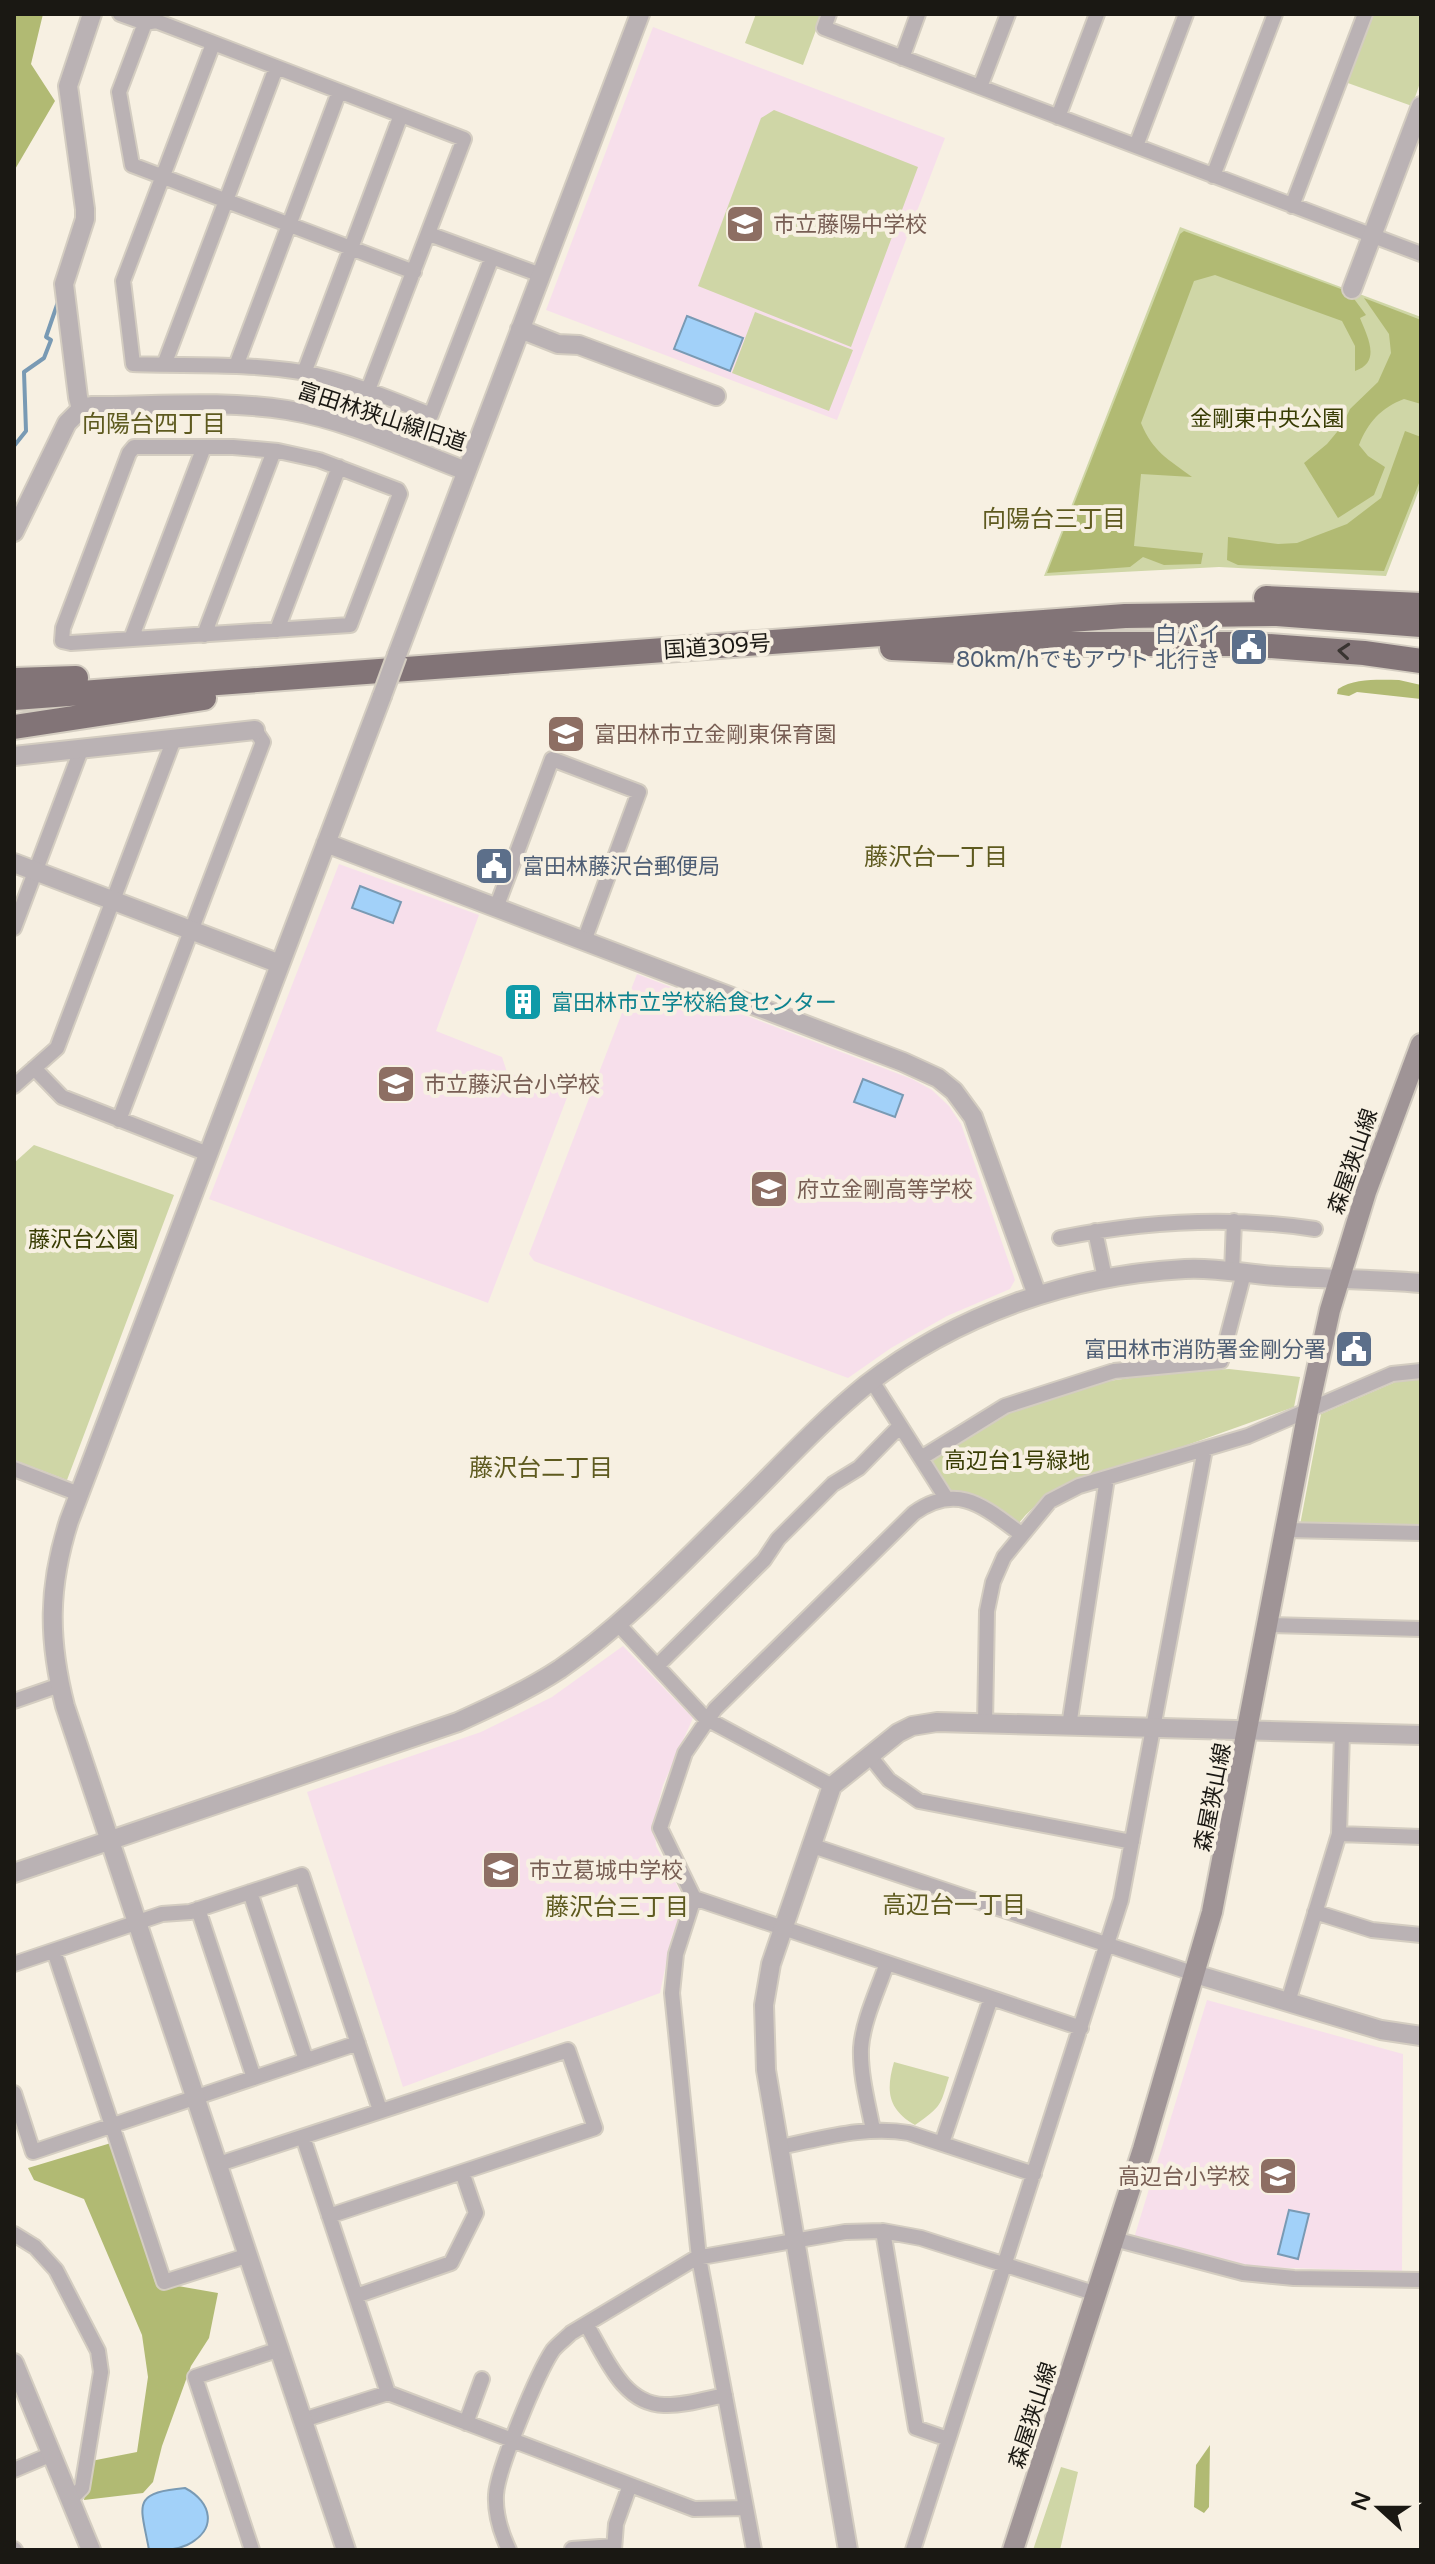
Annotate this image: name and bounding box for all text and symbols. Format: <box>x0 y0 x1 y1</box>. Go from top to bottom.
school or university icon: 市立藤陽中学校 <box>724 203 766 245</box>
place label: 市立藤陽中学校 <box>773 212 927 238</box>
street label: 富田林狭山線旧道 <box>294 377 469 457</box>
park label: 金剛東中央公園 <box>1190 406 1344 432</box>
district label: 向陽台四丁目 <box>82 410 226 439</box>
district label: 向陽台三丁目 <box>982 505 1126 534</box>
place label: 白バイ 80km/hでもアウト 北行き <box>956 622 1221 673</box>
public building icon: 白バイ 80km/hでもアウト 北行き <box>1228 626 1270 668</box>
street label: 国道309号 <box>663 630 772 664</box>
one-way arrow <box>1337 643 1350 660</box>
school or university icon: 富田林市立金剛東保育園 <box>545 713 587 755</box>
place label: 富田林市立金剛東保育園 <box>594 722 836 748</box>
district label: 藤沢台一丁目 <box>864 843 1008 872</box>
public building icon: 富田林藤沢台郵便局 <box>473 845 515 887</box>
place label: 富田林藤沢台郵便局 <box>522 854 720 880</box>
building icon: 富田林市立学校給食センター <box>502 981 544 1023</box>
place label: 富田林市立学校給食センター <box>551 990 837 1016</box>
school or university icon: 市立藤沢台小学校 <box>375 1063 417 1105</box>
place label: 市立藤沢台小学校 <box>424 1072 600 1098</box>
street label: 森屋狭山線 <box>1323 1105 1383 1218</box>
school or university icon: 府立金剛高等学校 <box>748 1168 790 1210</box>
place label: 府立金剛高等学校 <box>797 1177 973 1203</box>
park label: 藤沢台公園 <box>28 1227 138 1253</box>
public building icon: 富田林市消防署金剛分署 <box>1333 1328 1375 1370</box>
place label: 富田林市消防署金剛分署 <box>1084 1337 1326 1363</box>
park label: 高辺台1号緑地 <box>944 1448 1090 1474</box>
district label: 藤沢台二丁目 <box>469 1454 613 1483</box>
street label: 森屋狭山線 <box>1190 1741 1236 1854</box>
school or university icon: 市立葛城中学校 <box>480 1849 522 1891</box>
place label: 市立葛城中学校 <box>529 1858 683 1884</box>
district label: 高辺台一丁目 <box>882 1891 1026 1920</box>
district label: 藤沢台三丁目 <box>545 1893 689 1922</box>
school or university icon: 高辺台小学校 <box>1257 2155 1299 2197</box>
place label: 高辺台小学校 <box>1118 2164 1250 2190</box>
street label: 森屋狭山線 <box>1004 2359 1062 2472</box>
north arrow <box>1339 2468 1419 2548</box>
text: N <box>1346 2488 1377 2514</box>

